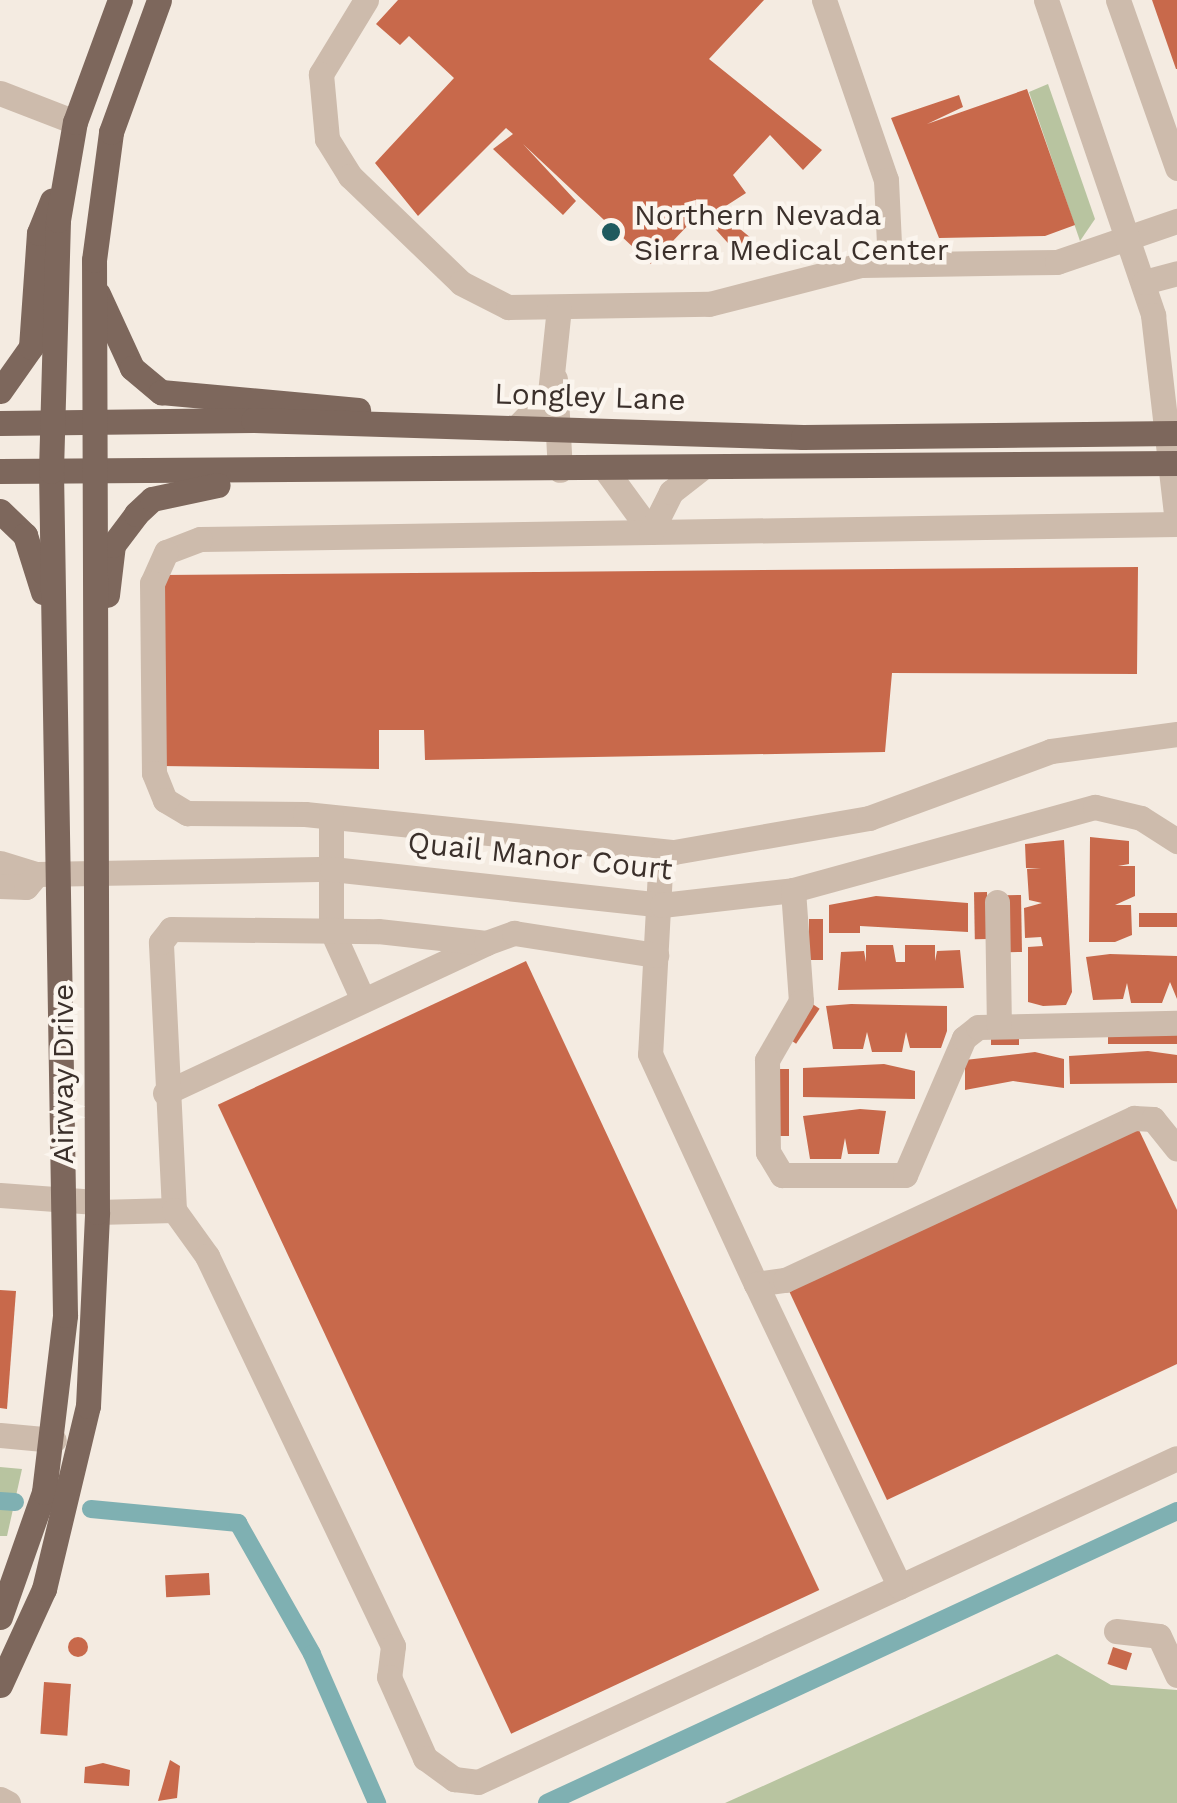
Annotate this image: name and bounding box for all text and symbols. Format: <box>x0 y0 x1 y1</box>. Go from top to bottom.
place label: Northern Nevada Sierra Medical Center <box>634 197 951 268</box>
marker: Northern Nevada Sierra Medical Center <box>598 219 624 245</box>
street label: Longley Lane <box>493 376 687 418</box>
street label: Quail Manor Court <box>405 824 675 888</box>
street label: Airway Drive <box>45 983 81 1165</box>

